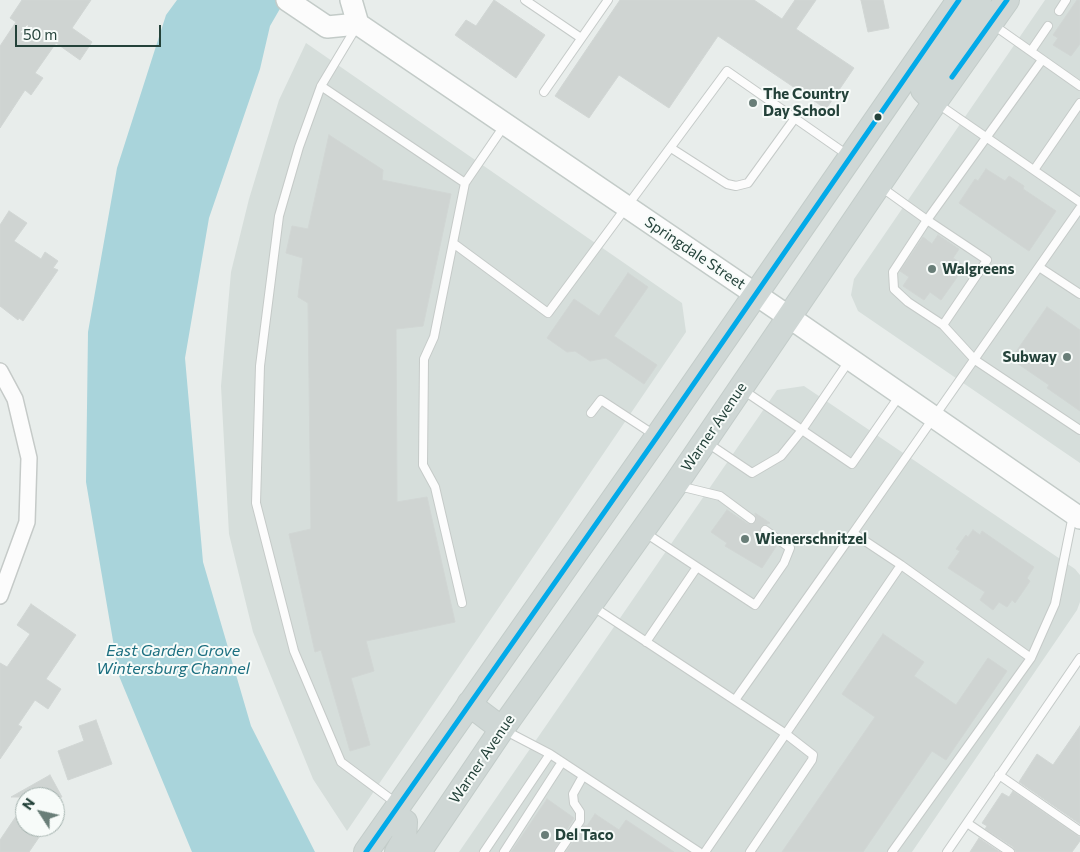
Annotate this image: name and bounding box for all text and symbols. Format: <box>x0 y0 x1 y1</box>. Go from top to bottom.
scale bar <box>18 15 164 47</box>
text: 50 m <box>23 25 57 43</box>
place label: The Country Day School <box>763 85 849 120</box>
marker: The Country Day School <box>747 97 759 109</box>
unlabelled marker <box>873 112 883 122</box>
street label: Springdale Street <box>641 213 749 293</box>
place label: Walgreens <box>942 260 1015 278</box>
marker: Walgreens <box>926 263 938 275</box>
place label: Subway <box>1003 348 1057 366</box>
marker: Subway <box>1061 351 1073 363</box>
street label: Warner Avenue <box>678 379 750 475</box>
place label: Wienerschnitzel <box>755 530 867 548</box>
marker: Wienerschnitzel <box>739 533 751 545</box>
water label: East Garden Grove Wintersburg Channel <box>96 641 250 679</box>
street label: Warner Avenue <box>446 711 518 807</box>
north arrow <box>15 787 65 837</box>
text: N <box>18 795 38 813</box>
place label: Del Taco <box>555 826 614 844</box>
marker: Del Taco <box>539 829 551 841</box>

